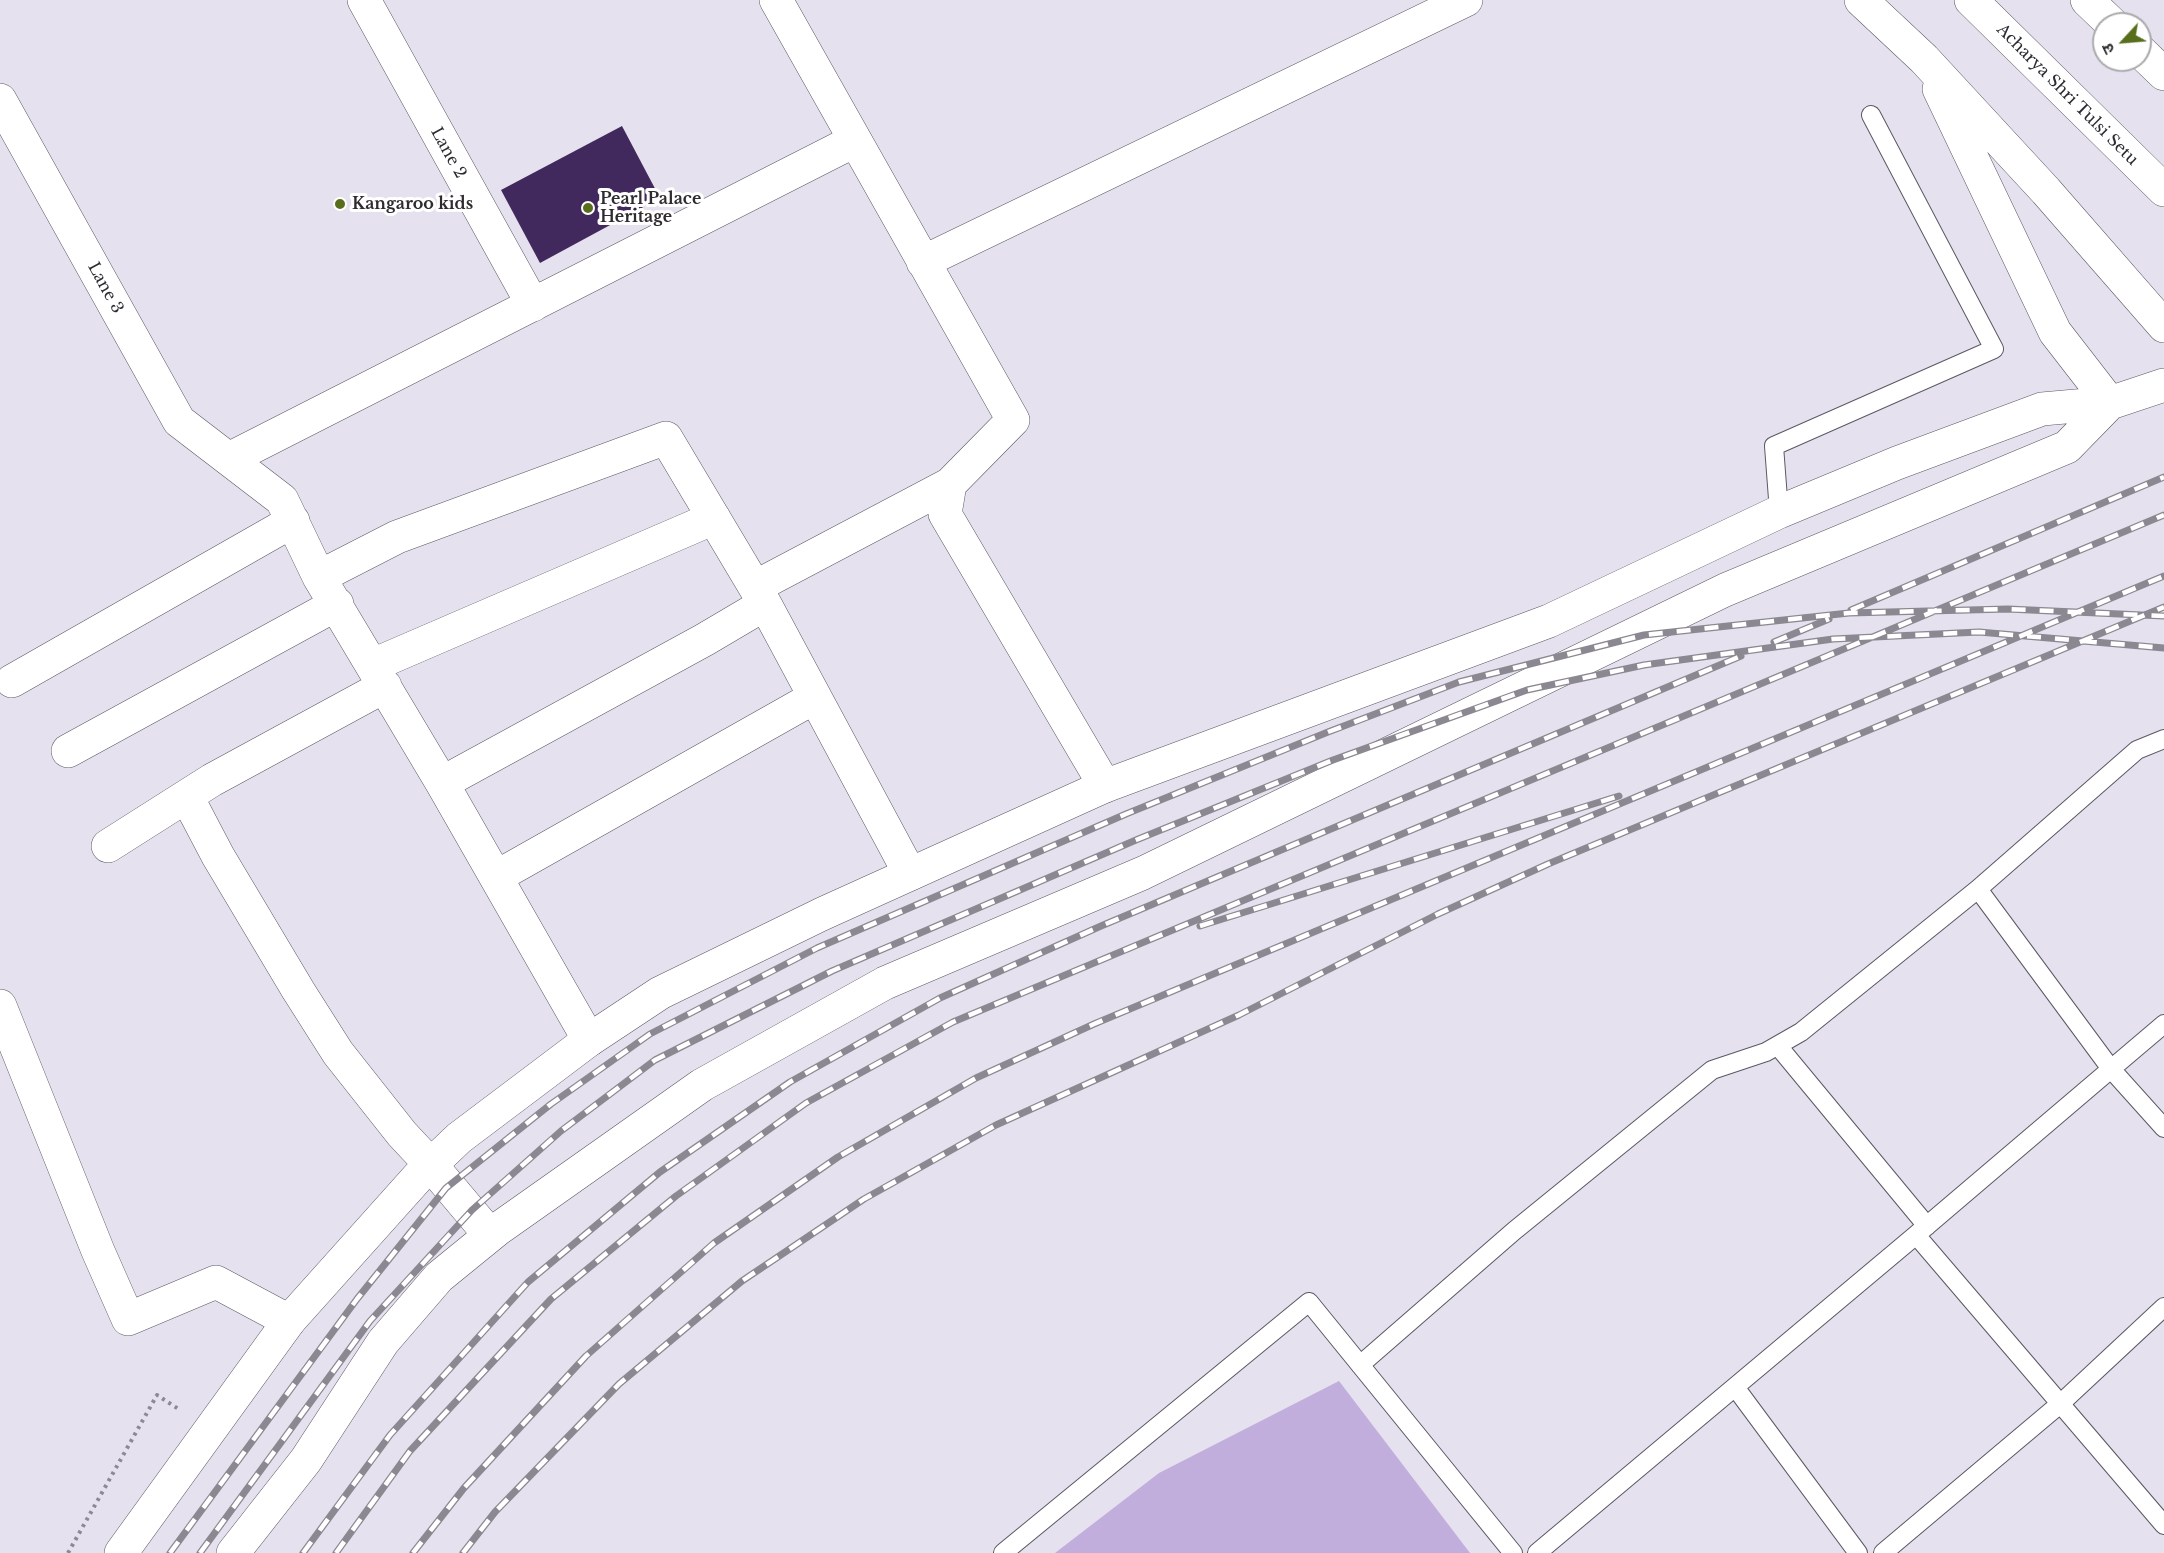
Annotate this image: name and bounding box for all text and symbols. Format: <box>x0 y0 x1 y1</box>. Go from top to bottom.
north arrow <box>2092 12 2152 72</box>
street label: Acharya Shri Tulsi Setu <box>1992 20 2142 170</box>
text: उ <box>2097 40 2119 58</box>
street label: Lane 2 <box>426 124 470 182</box>
place label: Pearl Palace Heritage <box>600 189 701 227</box>
place label: Kangaroo kids <box>352 194 473 214</box>
marker: Kangaroo kids <box>333 197 347 211</box>
marker: Pearl Palace Heritage <box>581 201 595 215</box>
street label: Lane 3 <box>83 259 127 317</box>

